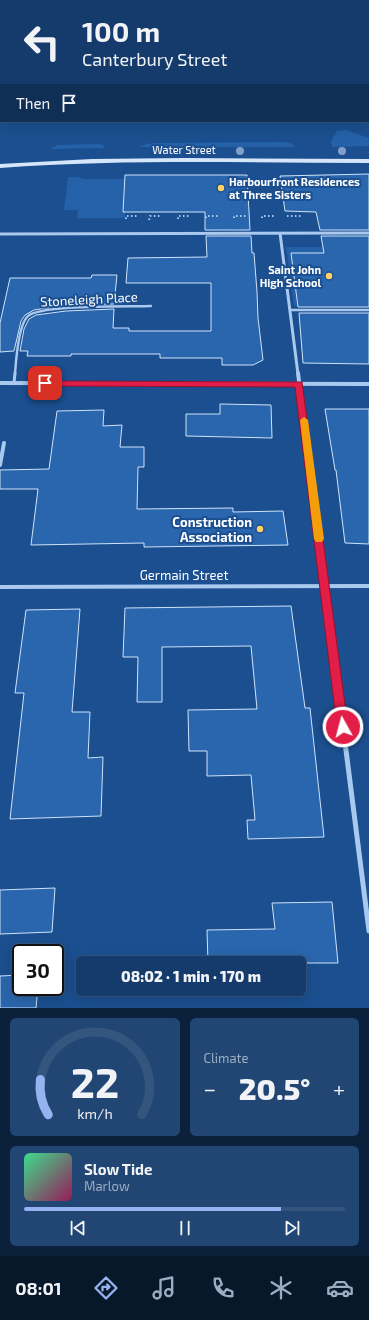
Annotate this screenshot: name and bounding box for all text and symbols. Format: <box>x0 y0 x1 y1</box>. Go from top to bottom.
text: 100 m <box>82 14 160 48</box>
icon: left <box>16 16 68 68</box>
text: Canterbury Street <box>82 48 227 70</box>
icon: arrive <box>58 92 80 114</box>
text: Then <box>16 94 50 112</box>
street label: Water Street <box>152 143 216 156</box>
place label: Harbourfront Residences at Three Sisters <box>229 175 360 201</box>
marker: Harbourfront Residences at Three Sisters <box>216 183 226 193</box>
place label: Saint John High School <box>260 263 321 289</box>
marker: Saint John High School <box>324 271 334 281</box>
street label: Stoneleigh Place <box>40 288 138 310</box>
pin <box>28 366 62 400</box>
icon: arrive <box>34 372 56 394</box>
place label: Construction Association <box>172 514 252 545</box>
marker: Construction Association <box>255 524 265 534</box>
street label: Germain Street <box>140 567 228 583</box>
position arrow <box>322 706 364 748</box>
speed limit sign: 30 <box>12 944 64 996</box>
text: 08:02 · 1 min · 170 m <box>121 967 261 985</box>
text: Climate <box>204 1050 248 1066</box>
text: 22 <box>71 1056 119 1106</box>
text: 20.5° <box>239 1070 310 1106</box>
text: − <box>204 1075 216 1101</box>
text: + <box>333 1075 345 1101</box>
text: km/h <box>77 1105 112 1122</box>
text: Slow Tide <box>84 1160 152 1178</box>
text: Marlow <box>84 1178 130 1194</box>
icon: previous <box>67 1217 89 1239</box>
icon: pause <box>174 1217 196 1239</box>
icon: next <box>281 1217 303 1239</box>
icon: directions <box>92 1274 120 1302</box>
icon: music <box>150 1274 178 1302</box>
icon: phone <box>209 1274 237 1302</box>
icon: climate <box>267 1274 295 1302</box>
icon: car <box>326 1274 354 1302</box>
text: 08:01 <box>15 1277 62 1299</box>

